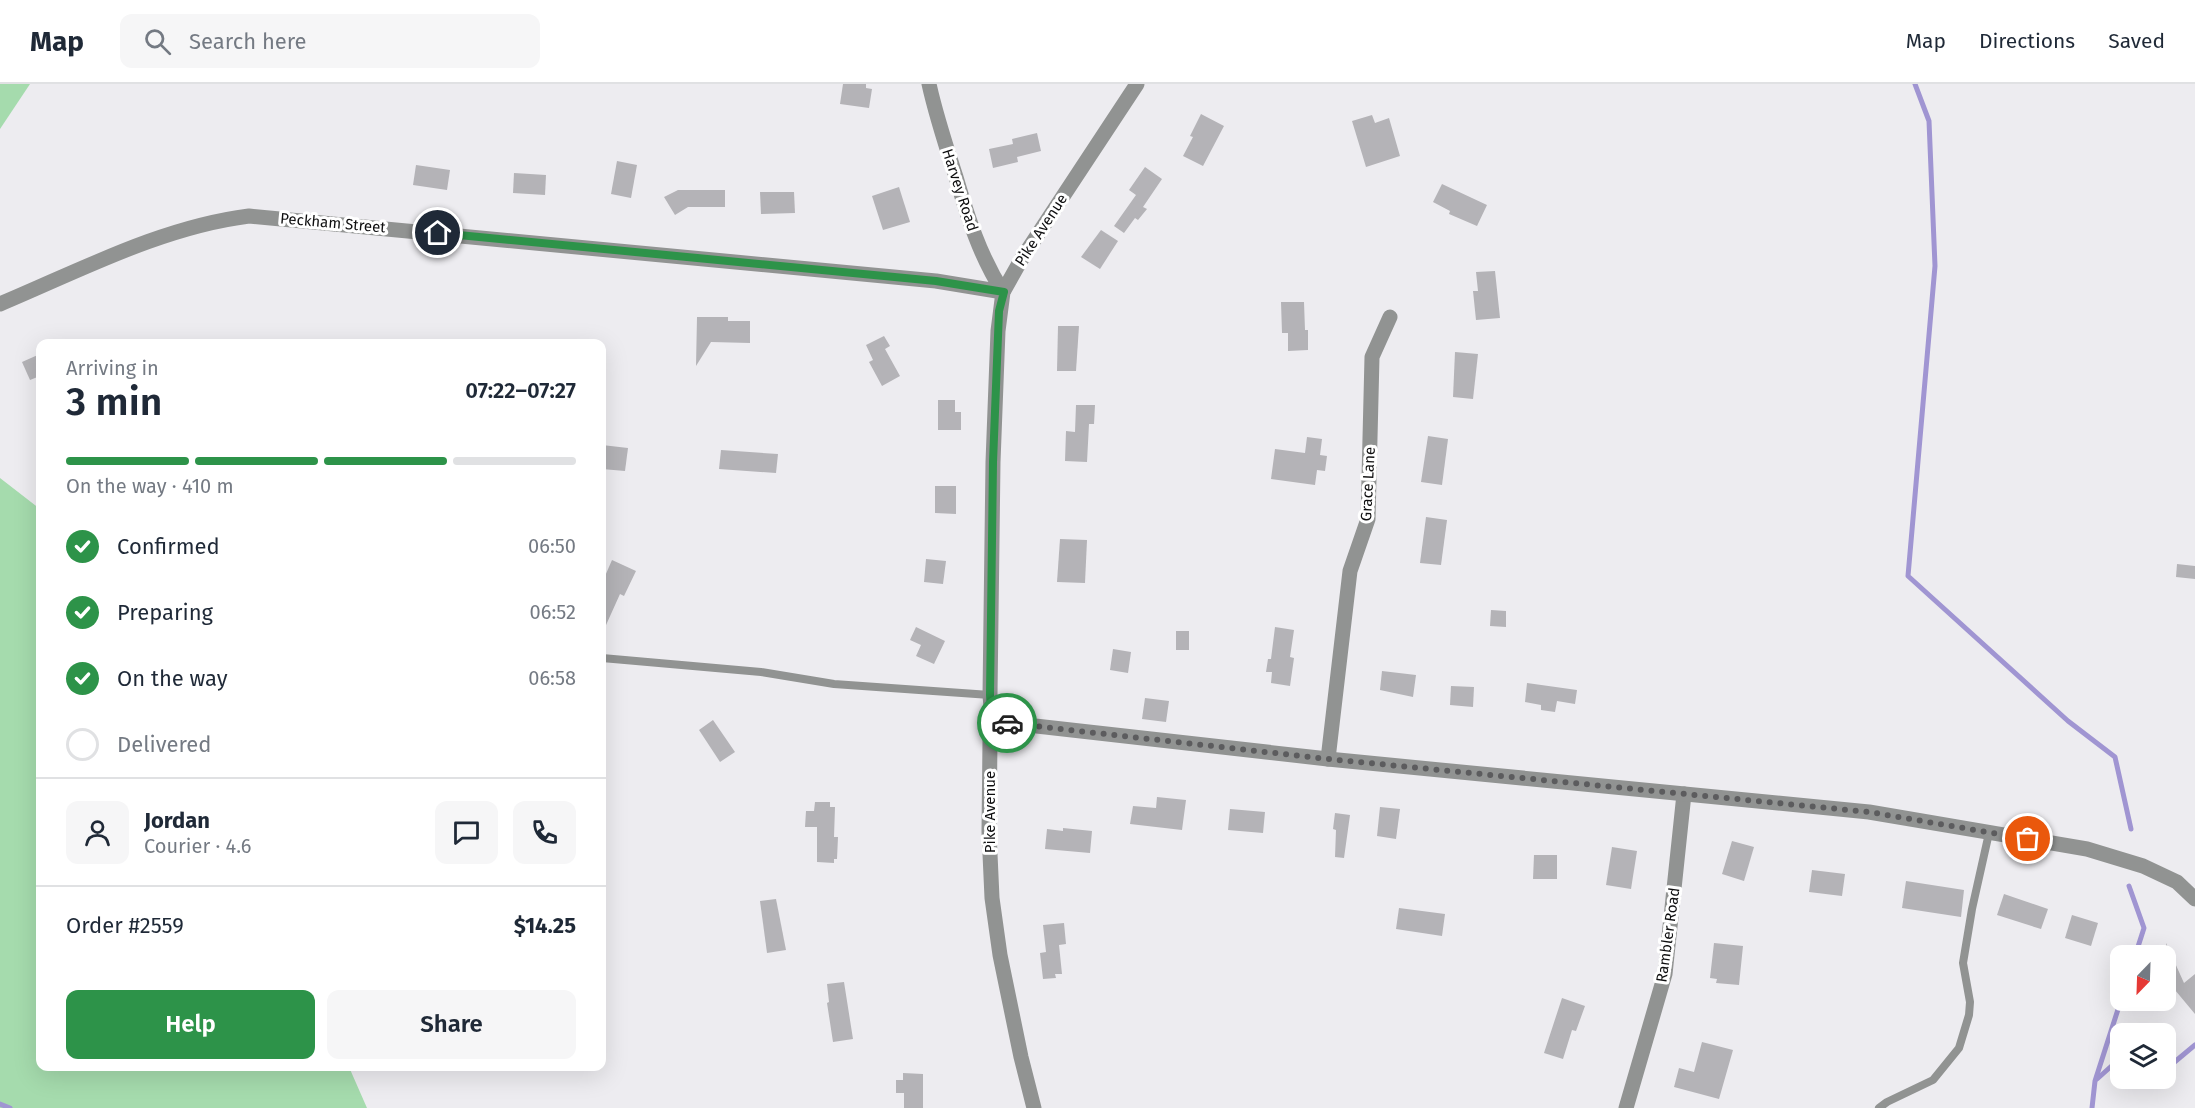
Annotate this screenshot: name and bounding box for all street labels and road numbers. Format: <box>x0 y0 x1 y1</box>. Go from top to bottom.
street label: Harvey Road <box>938 147 982 233</box>
street label: Pike Avenue <box>1011 191 1071 269</box>
street label: Peckham Street <box>280 209 387 237</box>
street label: Grace Lane <box>1357 446 1379 522</box>
street label: Pike Avenue <box>981 771 999 853</box>
street label: Rambler Road <box>1652 886 1684 984</box>

